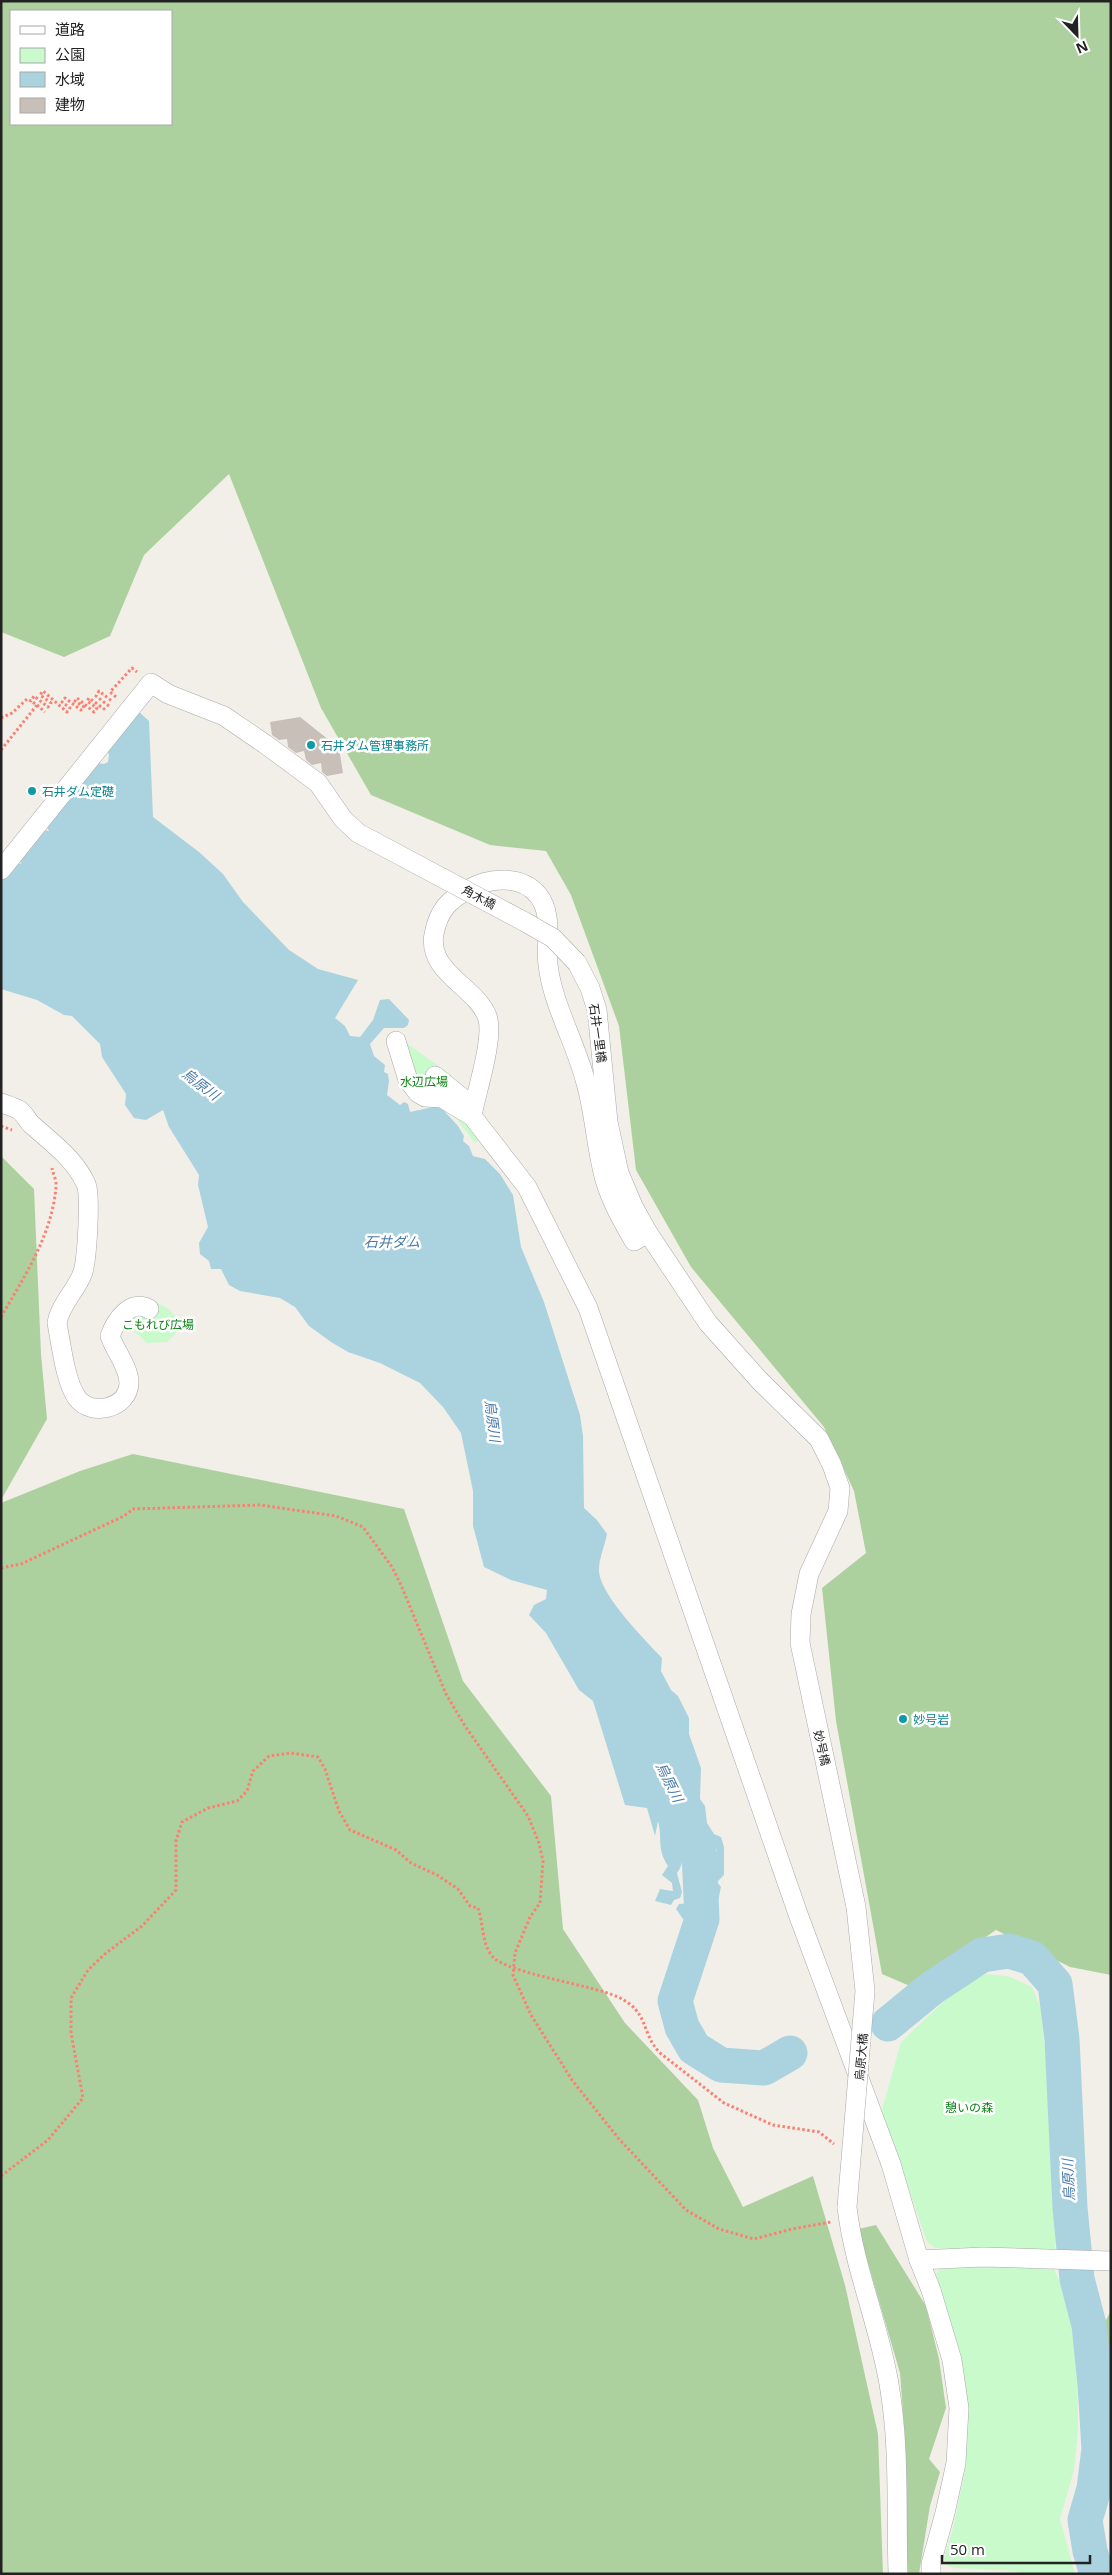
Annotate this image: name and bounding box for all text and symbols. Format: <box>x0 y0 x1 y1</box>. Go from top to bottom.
legend <box>10 10 172 125</box>
north arrow <box>1052 10 1102 60</box>
text: 道路 <box>55 19 85 39</box>
text: N <box>1073 36 1091 58</box>
text: 公園 <box>55 44 85 64</box>
text: 水域 <box>55 69 85 89</box>
text: 建物 <box>55 94 85 114</box>
place label: 石井ダム管理事務所 <box>321 737 429 754</box>
marker: 石井ダム管理事務所 <box>305 739 317 751</box>
place label: 石井ダム定礎 <box>42 783 114 800</box>
marker: 石井ダム定礎 <box>26 785 38 797</box>
street label: 角木橋 <box>459 881 499 913</box>
street label: 石井一里橋 <box>585 1002 611 1064</box>
water label: 烏原川 <box>179 1064 225 1105</box>
park label: 水辺広場 <box>400 1073 448 1090</box>
water label: 石井ダム <box>364 1232 420 1251</box>
park label: こもれび広場 <box>122 1316 194 1333</box>
water label: 烏原川 <box>481 1399 505 1445</box>
place label: 妙号岩 <box>913 1711 949 1728</box>
marker: 妙号岩 <box>897 1713 909 1725</box>
street label: 妙号橋 <box>810 1729 834 1767</box>
water label: 烏原川 <box>652 1759 689 1807</box>
street label: 烏原大橋 <box>850 2032 872 2082</box>
park label: 憩いの森 <box>945 2099 993 2116</box>
water label: 烏原川 <box>1057 2157 1079 2201</box>
scale bar <box>942 2532 1090 2564</box>
text: 50 m <box>950 2539 985 2559</box>

